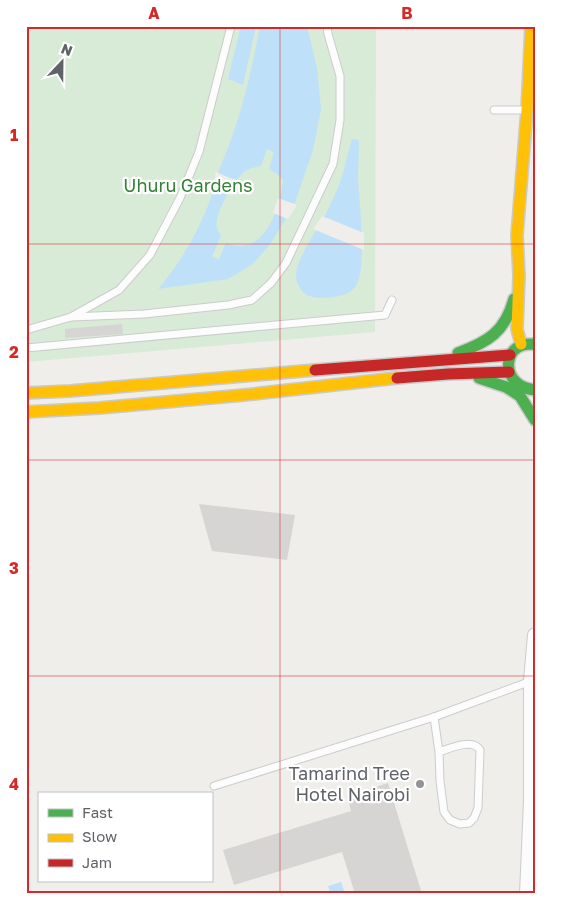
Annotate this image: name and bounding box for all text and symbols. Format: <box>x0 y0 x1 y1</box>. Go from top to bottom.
text: A <box>148 3 160 23</box>
text: B <box>401 3 413 23</box>
north arrow <box>38 38 88 88</box>
text: N <box>59 40 75 59</box>
text: 1 <box>10 125 18 145</box>
park label: Uhuru Gardens <box>123 174 253 196</box>
text: 2 <box>9 342 19 362</box>
text: 3 <box>9 558 19 578</box>
place label: Tamarind Tree Hotel Nairobi <box>288 762 410 805</box>
text: 4 <box>9 774 19 794</box>
marker: Tamarind Tree Hotel Nairobi <box>414 778 426 790</box>
legend <box>38 792 212 882</box>
text: Fast <box>82 803 113 821</box>
text: Slow <box>82 827 117 845</box>
text: Jam <box>82 853 112 871</box>

